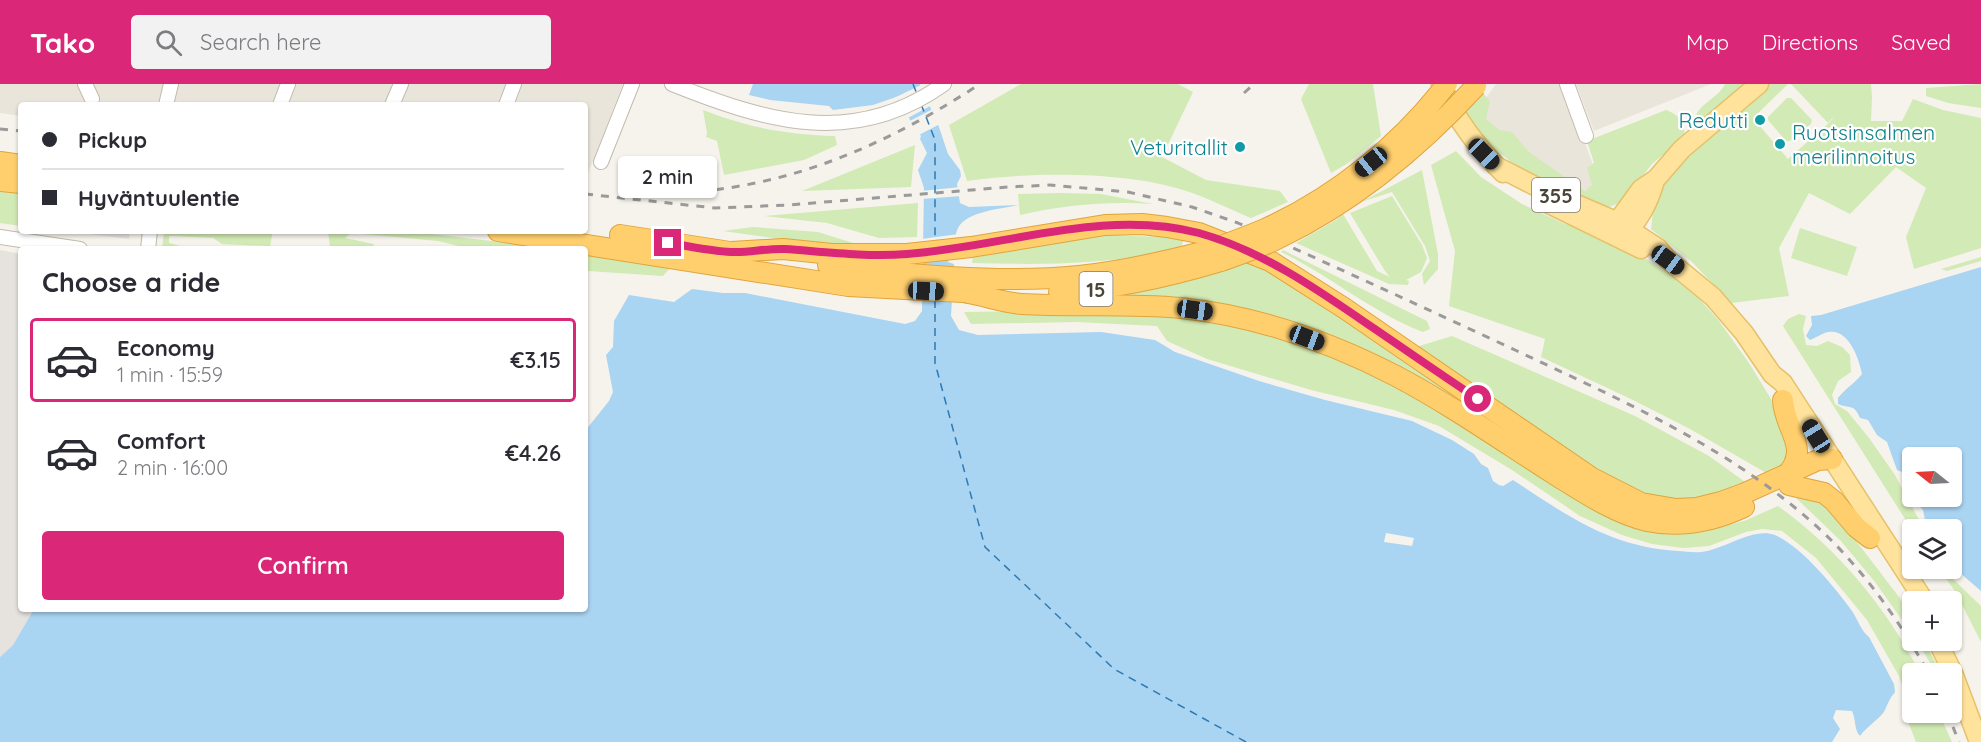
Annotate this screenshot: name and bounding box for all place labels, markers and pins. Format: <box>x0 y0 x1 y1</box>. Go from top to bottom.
place label: Redutti <box>1678 107 1748 133</box>
marker: Redutti <box>1753 113 1767 127</box>
place label: Ruotsinsalmen merilinnoitus <box>1792 119 1935 169</box>
place label: Veturitallit <box>1130 134 1228 160</box>
marker: Ruotsinsalmen merilinnoitus <box>1773 137 1787 151</box>
marker: Veturitallit <box>1233 140 1247 154</box>

